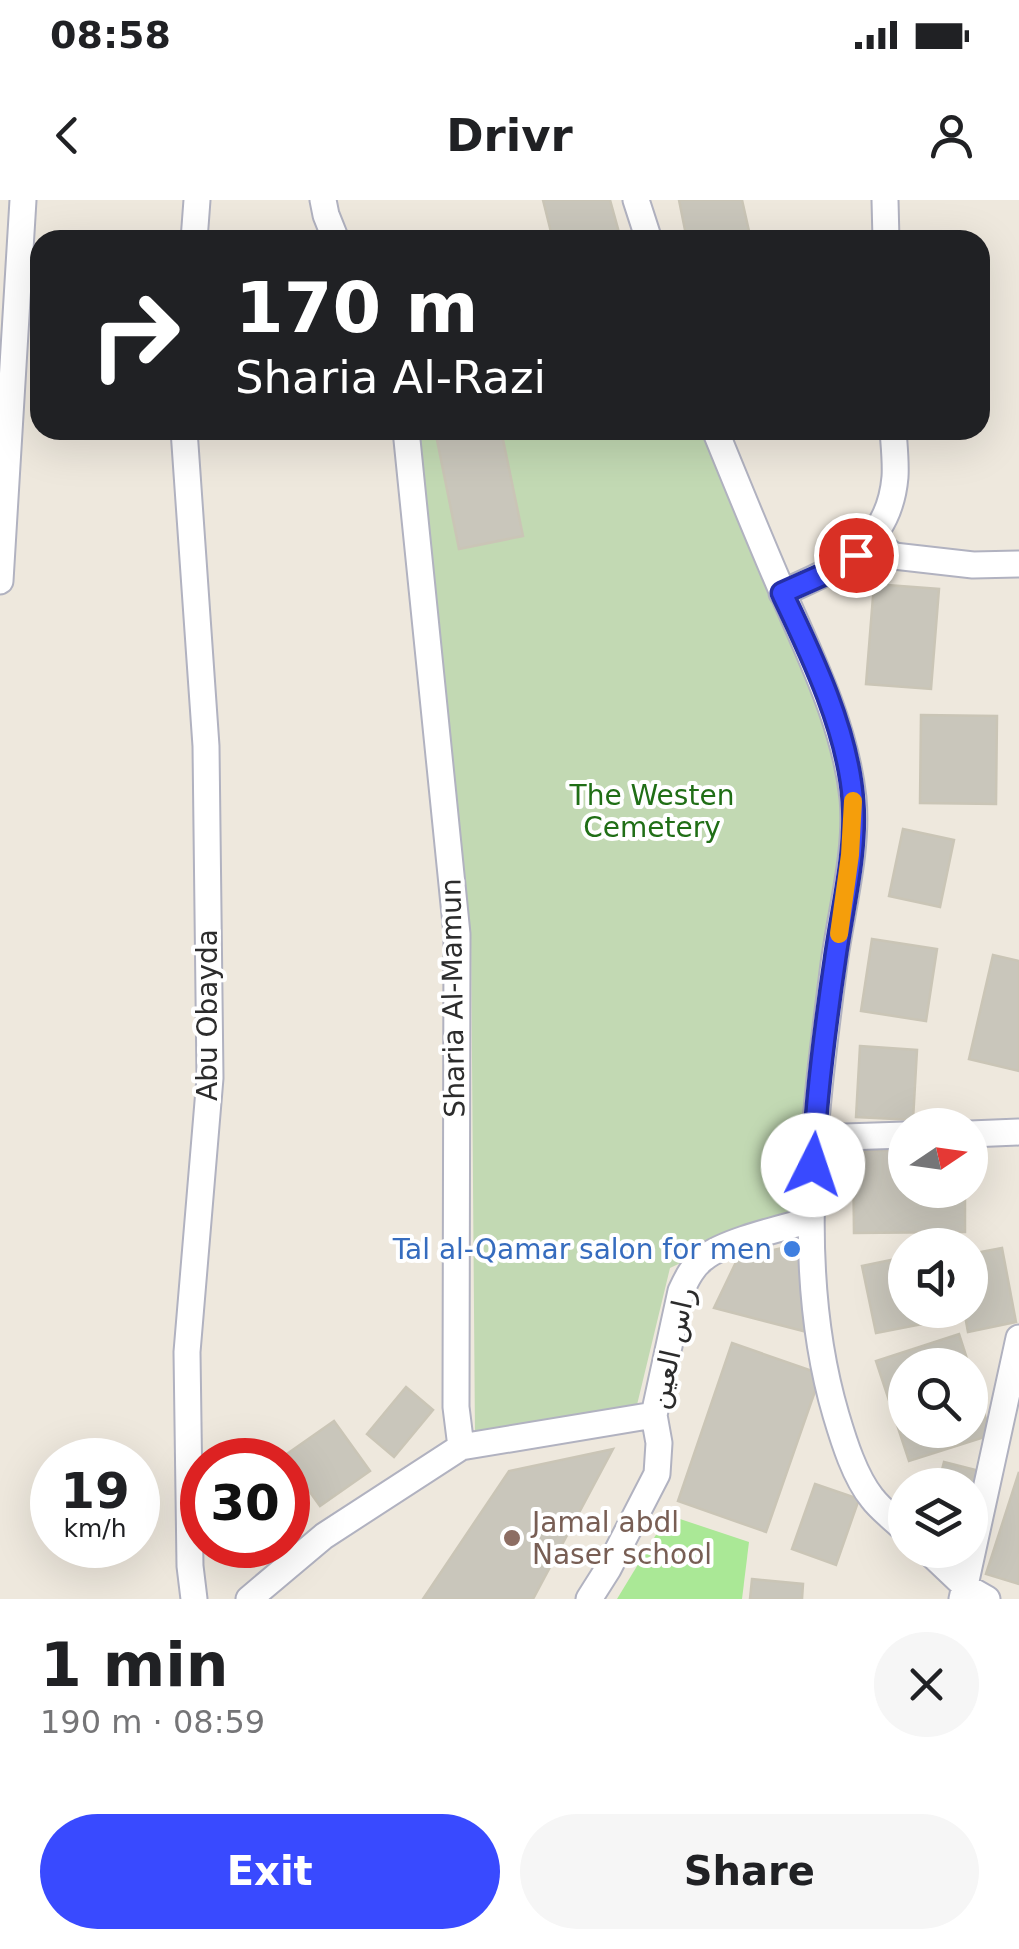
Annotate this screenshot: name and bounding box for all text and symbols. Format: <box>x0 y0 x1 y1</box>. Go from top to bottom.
text: 08:58 <box>50 13 171 57</box>
icon: back <box>40 108 95 163</box>
icon: person <box>924 108 979 163</box>
text: Drivr <box>446 109 573 162</box>
text: 170 m <box>235 267 478 349</box>
icon: right <box>70 270 200 400</box>
text: Sharia Al-Razi <box>235 351 546 404</box>
pin <box>814 513 899 598</box>
icon: arrive <box>829 528 884 583</box>
park label: The Westen Cemetery <box>569 779 734 844</box>
street label: Sharia Al-Mamun <box>434 878 472 1118</box>
street label: Abu Obayda <box>191 929 224 1101</box>
north arrow <box>888 1108 988 1208</box>
map controls <box>888 1108 988 1568</box>
position arrow <box>761 1113 865 1217</box>
button: sound <box>888 1228 988 1328</box>
place label: Tal al-Qamar salon for men <box>392 1233 772 1266</box>
marker: Tal al-Qamar salon for men <box>781 1238 803 1260</box>
street label: راس العين <box>642 1284 702 1412</box>
button: search <box>888 1348 988 1448</box>
speed limit sign: 30 <box>180 1438 310 1568</box>
text: 19 <box>60 1462 130 1520</box>
button: layers <box>888 1468 988 1568</box>
place label: Jamal abdl Naser school <box>530 1506 712 1571</box>
text: km/h <box>63 1514 127 1543</box>
marker: Jamal abdl Naser school <box>501 1527 523 1549</box>
text: 1 min <box>40 1630 228 1700</box>
button: close <box>874 1632 979 1737</box>
text: 190 m · 08:59 <box>40 1703 265 1741</box>
button: Exit <box>40 1814 500 1929</box>
button: Share <box>520 1814 979 1929</box>

